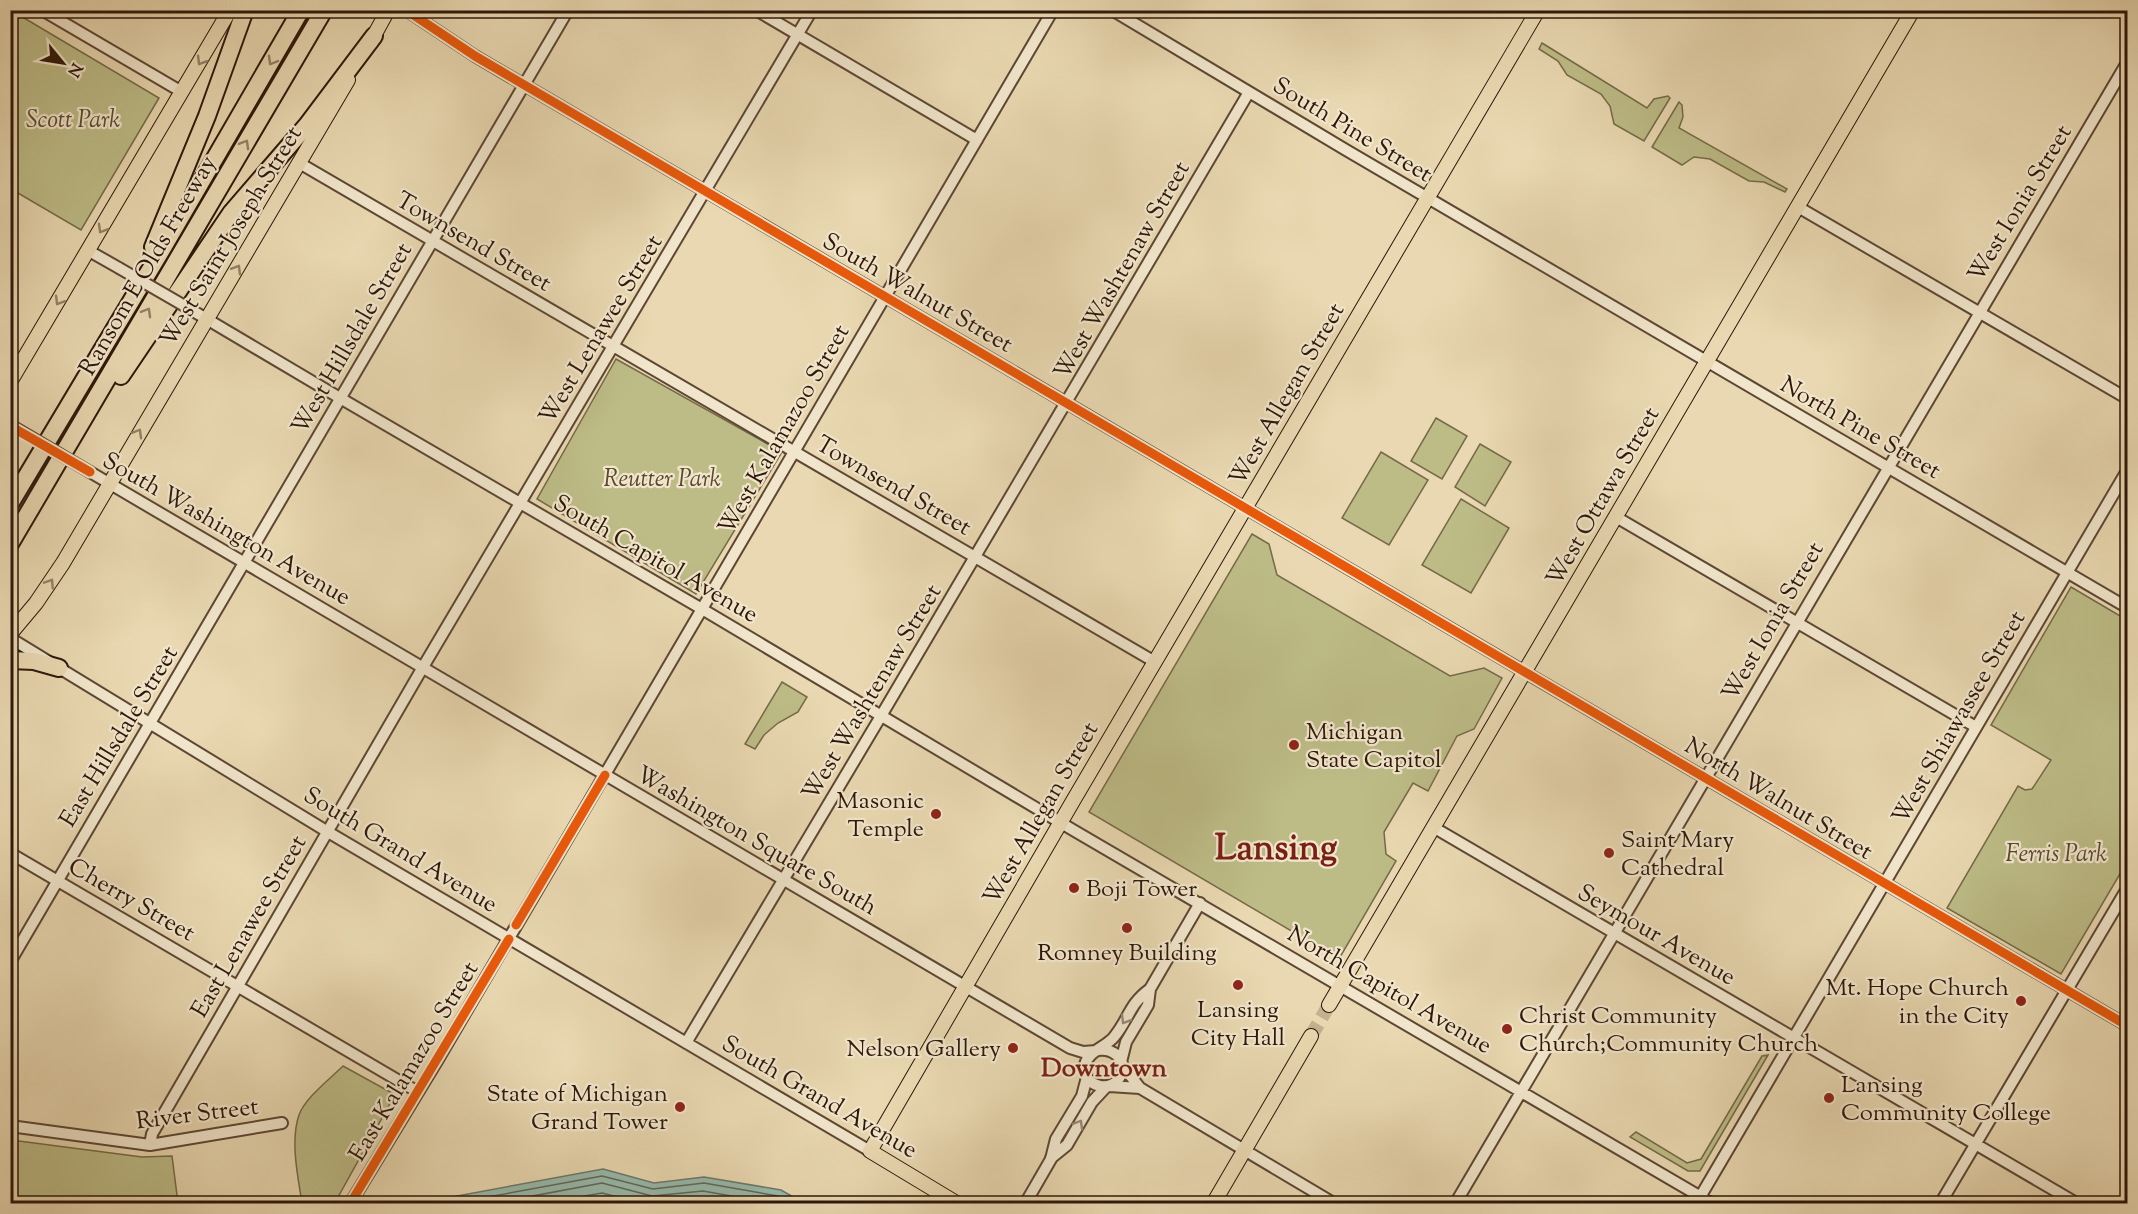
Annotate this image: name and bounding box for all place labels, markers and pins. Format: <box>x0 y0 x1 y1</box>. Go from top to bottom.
place label: Michigan State Capitol <box>1306 716 1442 778</box>
marker: Michigan State Capitol <box>1287 738 1301 752</box>
place label: Masonic Temple <box>837 785 924 847</box>
marker: Masonic Temple <box>929 807 943 821</box>
place label: Saint Mary Cathedral <box>1621 824 1734 886</box>
marker: Saint Mary Cathedral <box>1602 846 1616 860</box>
place label: Boji Tower <box>1086 873 1197 907</box>
marker: Boji Tower <box>1067 881 1081 895</box>
marker: Romney Building <box>1120 921 1134 935</box>
place label: Romney Building <box>1037 937 1217 971</box>
place label: Mt. Hope Church in the City <box>1825 972 2009 1034</box>
marker: Lansing City Hall <box>1231 978 1245 992</box>
place label: Lansing City Hall <box>1191 994 1286 1056</box>
marker: Mt. Hope Church in the City <box>2014 994 2028 1008</box>
place label: Christ Community Church;Community Church <box>1519 1000 1818 1062</box>
marker: Christ Community Church;Community Church <box>1500 1022 1514 1036</box>
place label: Nelson Gallery <box>847 1033 1001 1067</box>
marker: Nelson Gallery <box>1006 1041 1020 1055</box>
place label: Lansing Community College <box>1841 1069 2051 1131</box>
place label: State of Michigan Grand Tower <box>486 1078 668 1140</box>
marker: Lansing Community College <box>1822 1091 1836 1105</box>
marker: State of Michigan Grand Tower <box>673 1100 687 1114</box>

